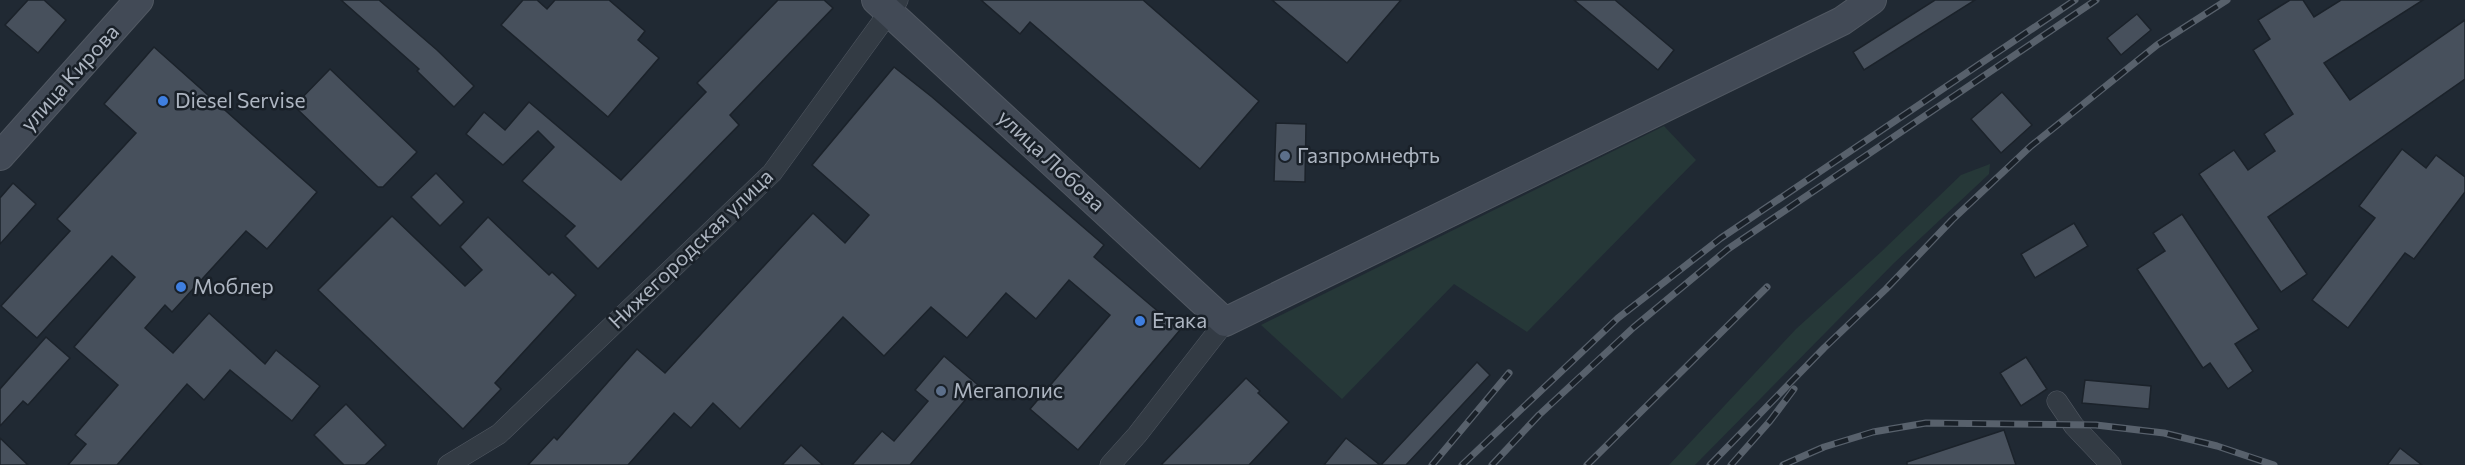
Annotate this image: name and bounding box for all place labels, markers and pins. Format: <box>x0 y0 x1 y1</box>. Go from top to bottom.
place label: Diesel Servise <box>175 87 306 112</box>
marker: Diesel Servise <box>156 94 170 108</box>
place label: Газпромнефть <box>1297 142 1440 167</box>
marker: Газпромнефть <box>1278 149 1292 163</box>
place label: Моблер <box>193 273 274 298</box>
marker: Моблер <box>174 280 188 294</box>
place label: Етака <box>1152 307 1207 332</box>
marker: Етака <box>1133 314 1147 328</box>
place label: Мегаполис <box>953 377 1063 402</box>
marker: Мегаполис <box>934 384 948 398</box>

